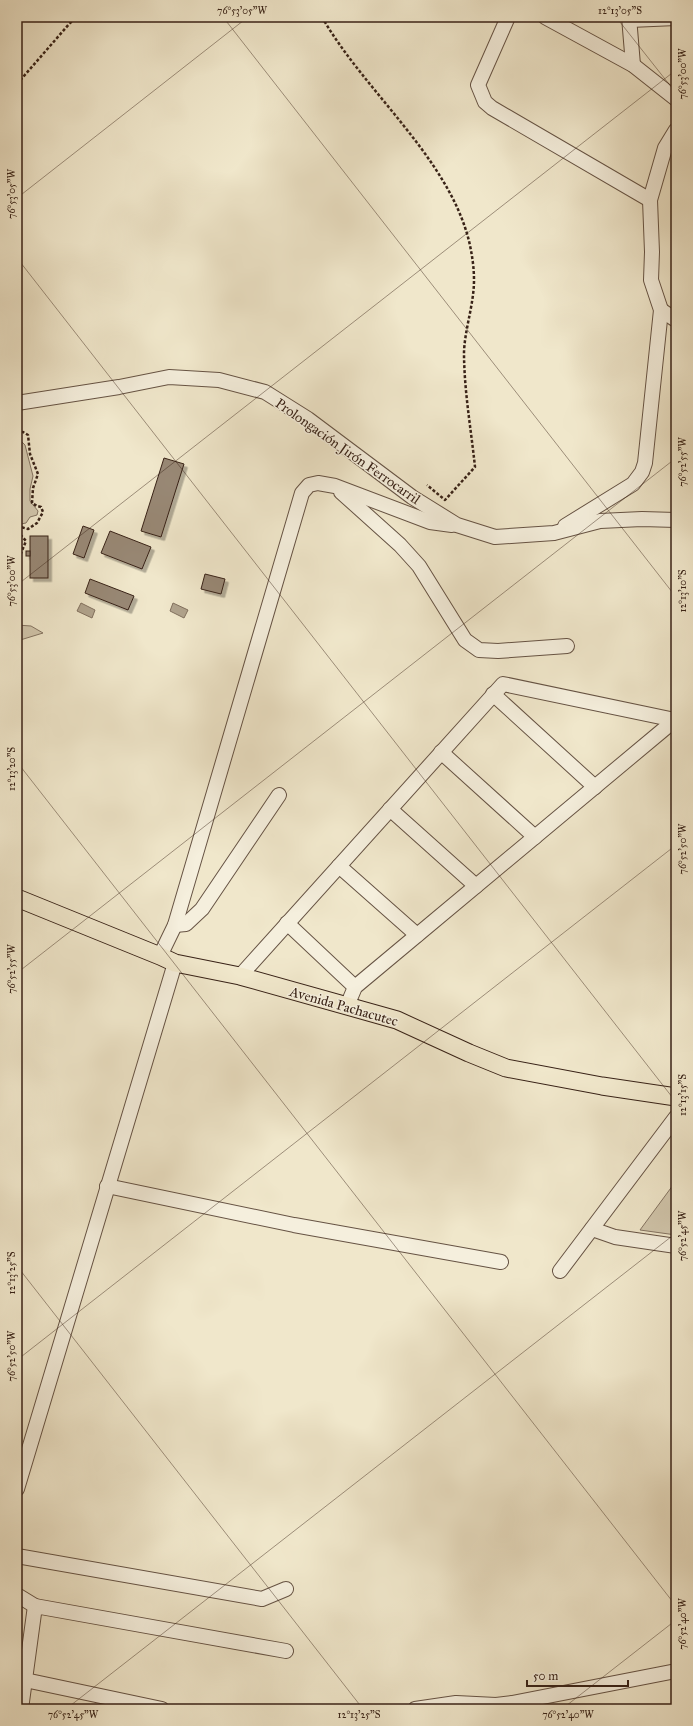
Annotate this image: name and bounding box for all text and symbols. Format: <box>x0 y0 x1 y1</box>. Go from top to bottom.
text: 76°53'05"W <box>217 5 267 17</box>
text: 12°13'05"S <box>598 5 642 17</box>
text: 76°53'00"W <box>677 48 689 99</box>
text: 76°53'05"W <box>6 169 18 219</box>
street label: Prolongación Jirón Ferrocarril <box>271 395 424 509</box>
text: 76°52'55"W <box>677 437 689 487</box>
text: 76°53'00"W <box>6 555 18 606</box>
text: 12°13'10"S <box>677 569 689 613</box>
text: 12°13'20"S <box>6 747 18 791</box>
text: 76°52'50"W <box>677 823 689 874</box>
text: 76°52'55"W <box>6 944 18 994</box>
street label: Avenida Pachacutec <box>287 983 400 1030</box>
text: 12°13'15"S <box>677 1074 689 1116</box>
text: 76°52'45"W <box>677 1210 689 1261</box>
text: 12°13'25"S <box>6 1251 18 1294</box>
text: 76°52'50"W <box>6 1330 18 1381</box>
text: 76°52'40"W <box>677 1598 689 1650</box>
scale bar <box>527 1662 628 1688</box>
text: 50 m <box>533 1669 558 1683</box>
text: 76°52'45"W <box>48 1709 99 1721</box>
text: 12°13'25"S <box>338 1709 381 1721</box>
text: 76°52'40"W <box>542 1709 594 1721</box>

